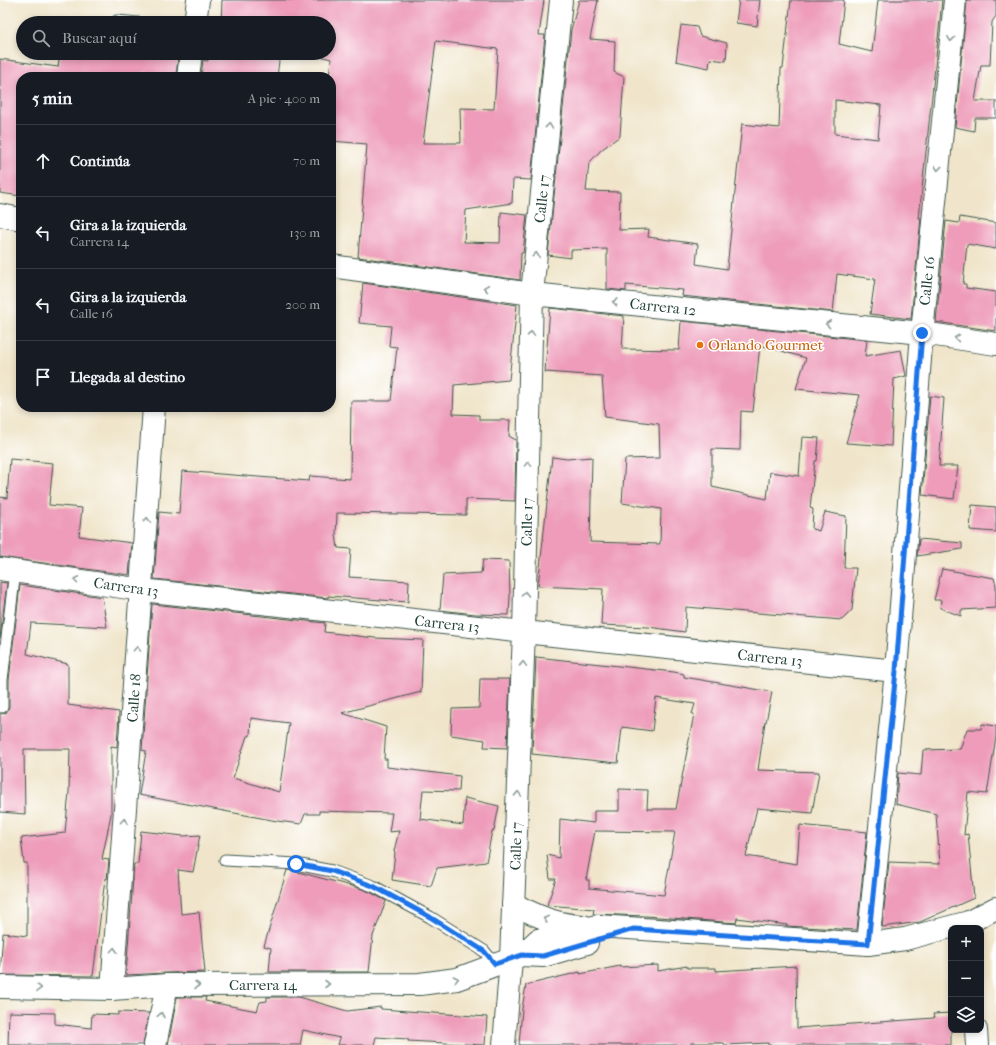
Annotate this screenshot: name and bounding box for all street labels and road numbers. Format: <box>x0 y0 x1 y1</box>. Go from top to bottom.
street label: Calle 17 <box>531 174 553 224</box>
street label: Calle 16 <box>915 255 939 306</box>
street label: Carrera 12 <box>629 295 697 319</box>
street label: Calle 17 <box>518 498 536 546</box>
street label: Carrera 13 <box>92 574 160 600</box>
street label: Carrera 13 <box>414 612 480 636</box>
street label: Carrera 13 <box>737 646 803 670</box>
street label: Calle 18 <box>123 673 145 723</box>
street label: Calle 17 <box>506 821 526 871</box>
street label: Carrera 14 <box>229 976 298 994</box>

